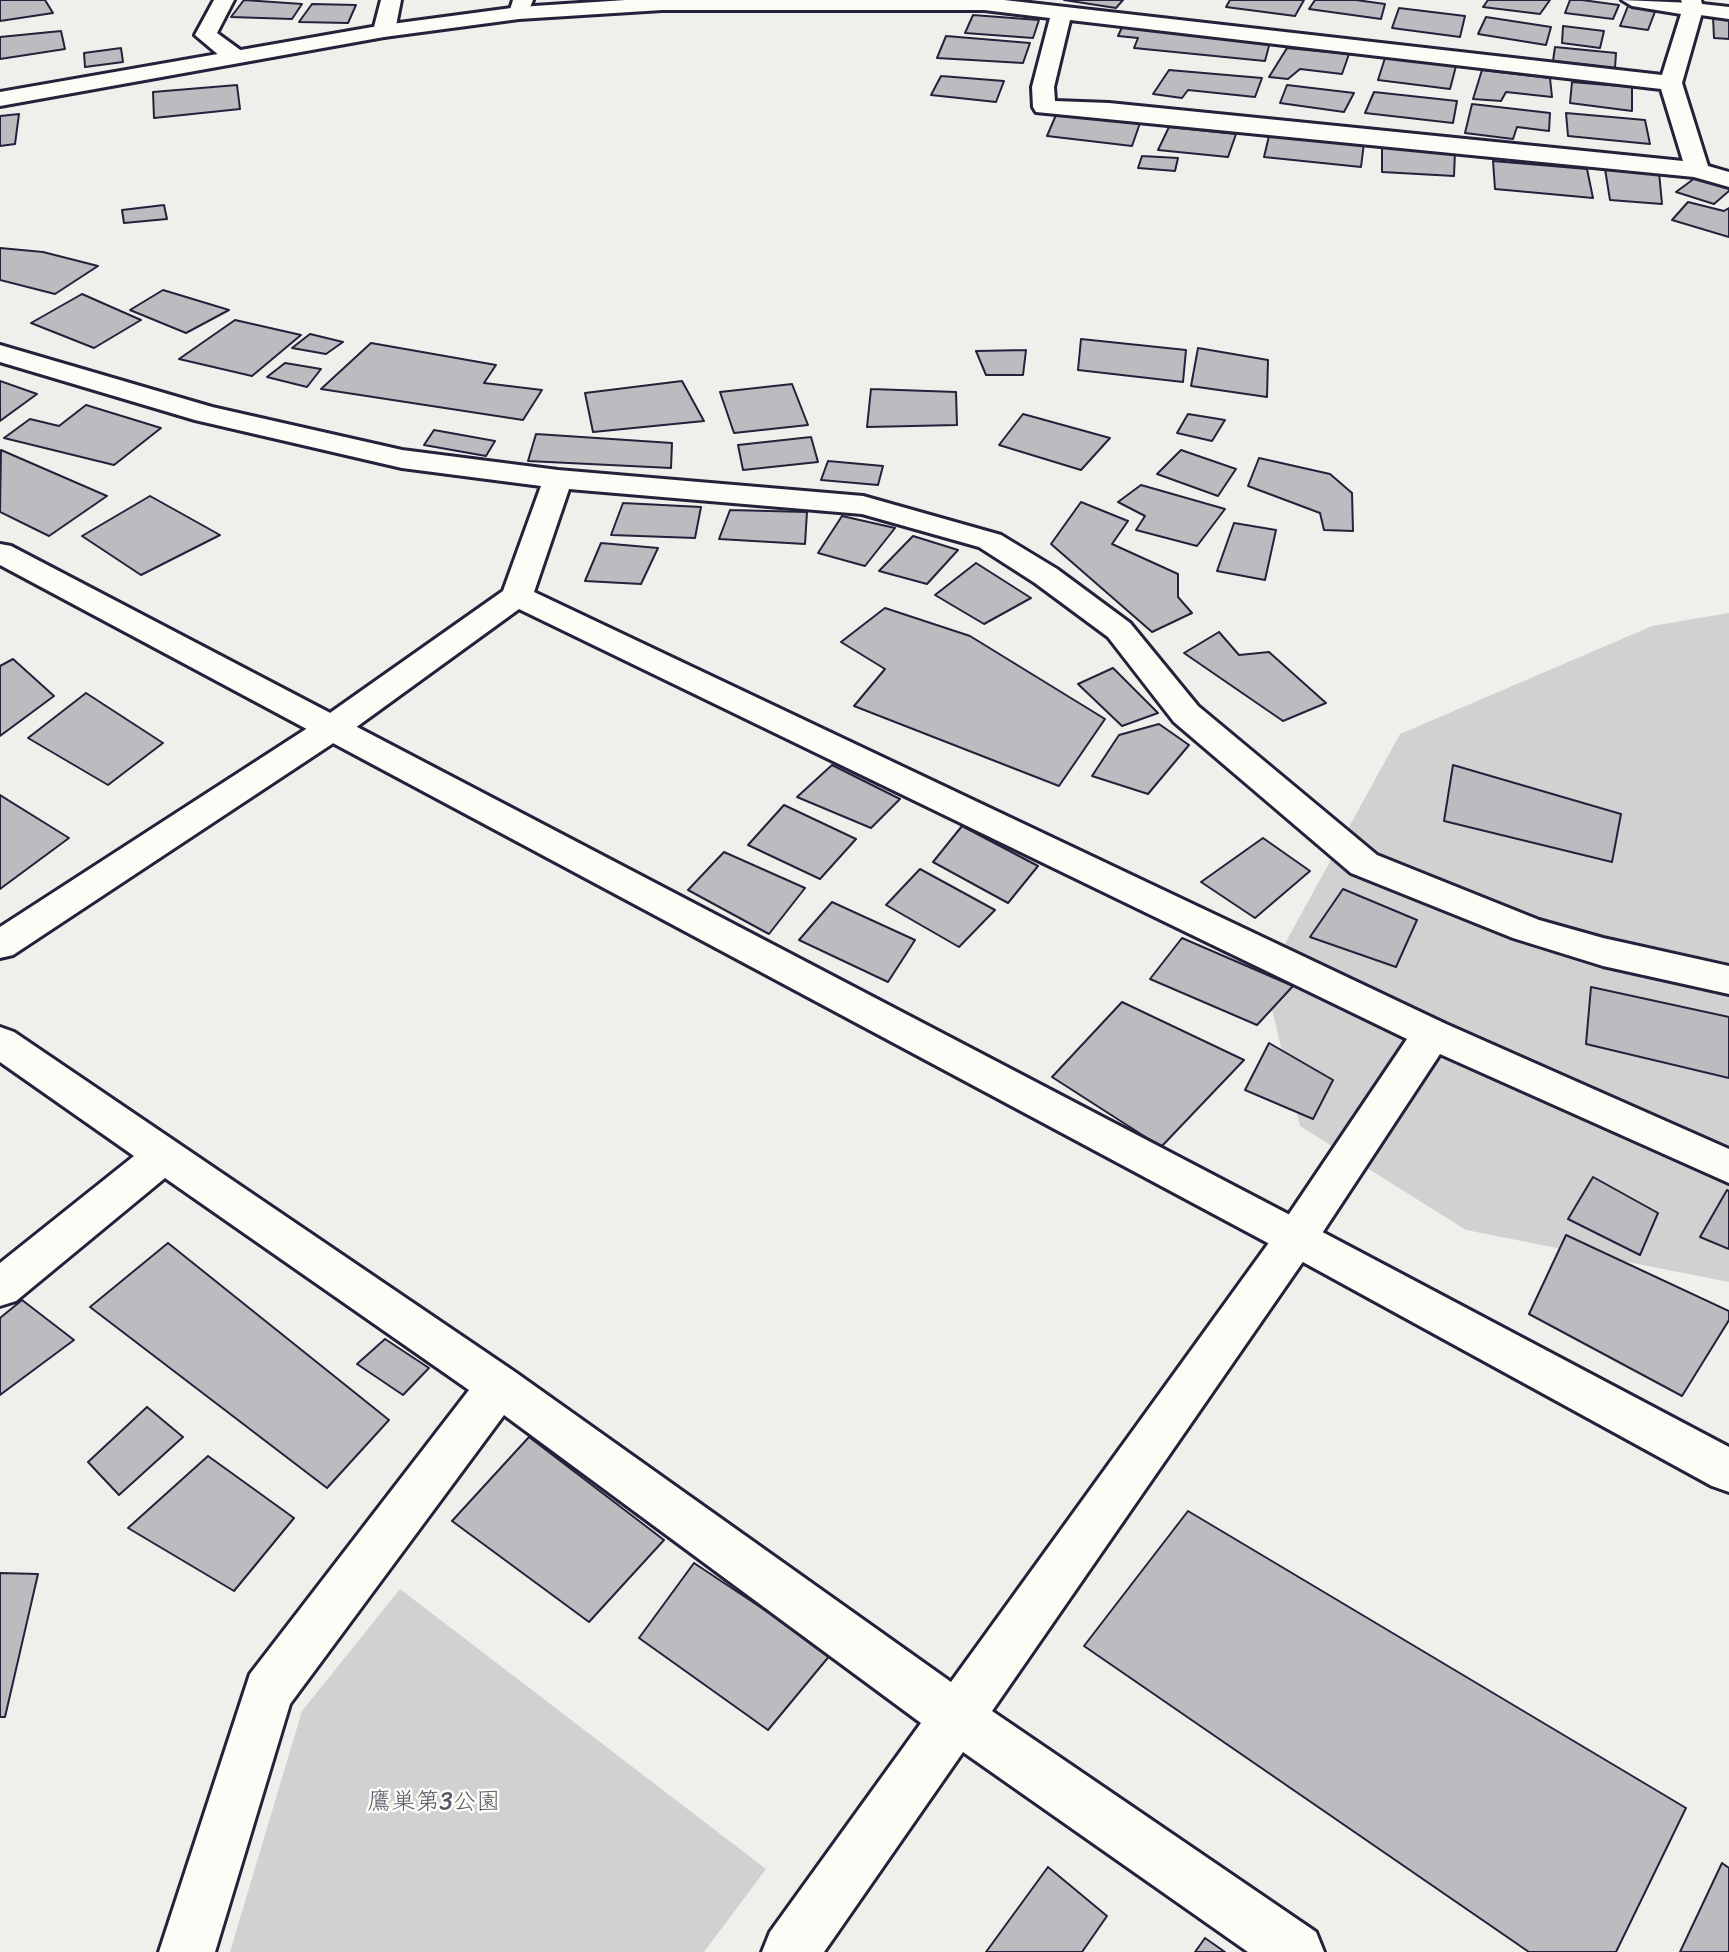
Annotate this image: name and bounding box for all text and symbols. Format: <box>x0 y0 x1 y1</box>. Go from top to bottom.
park label: 鷹巣第3公園 <box>367 1789 501 1817</box>

